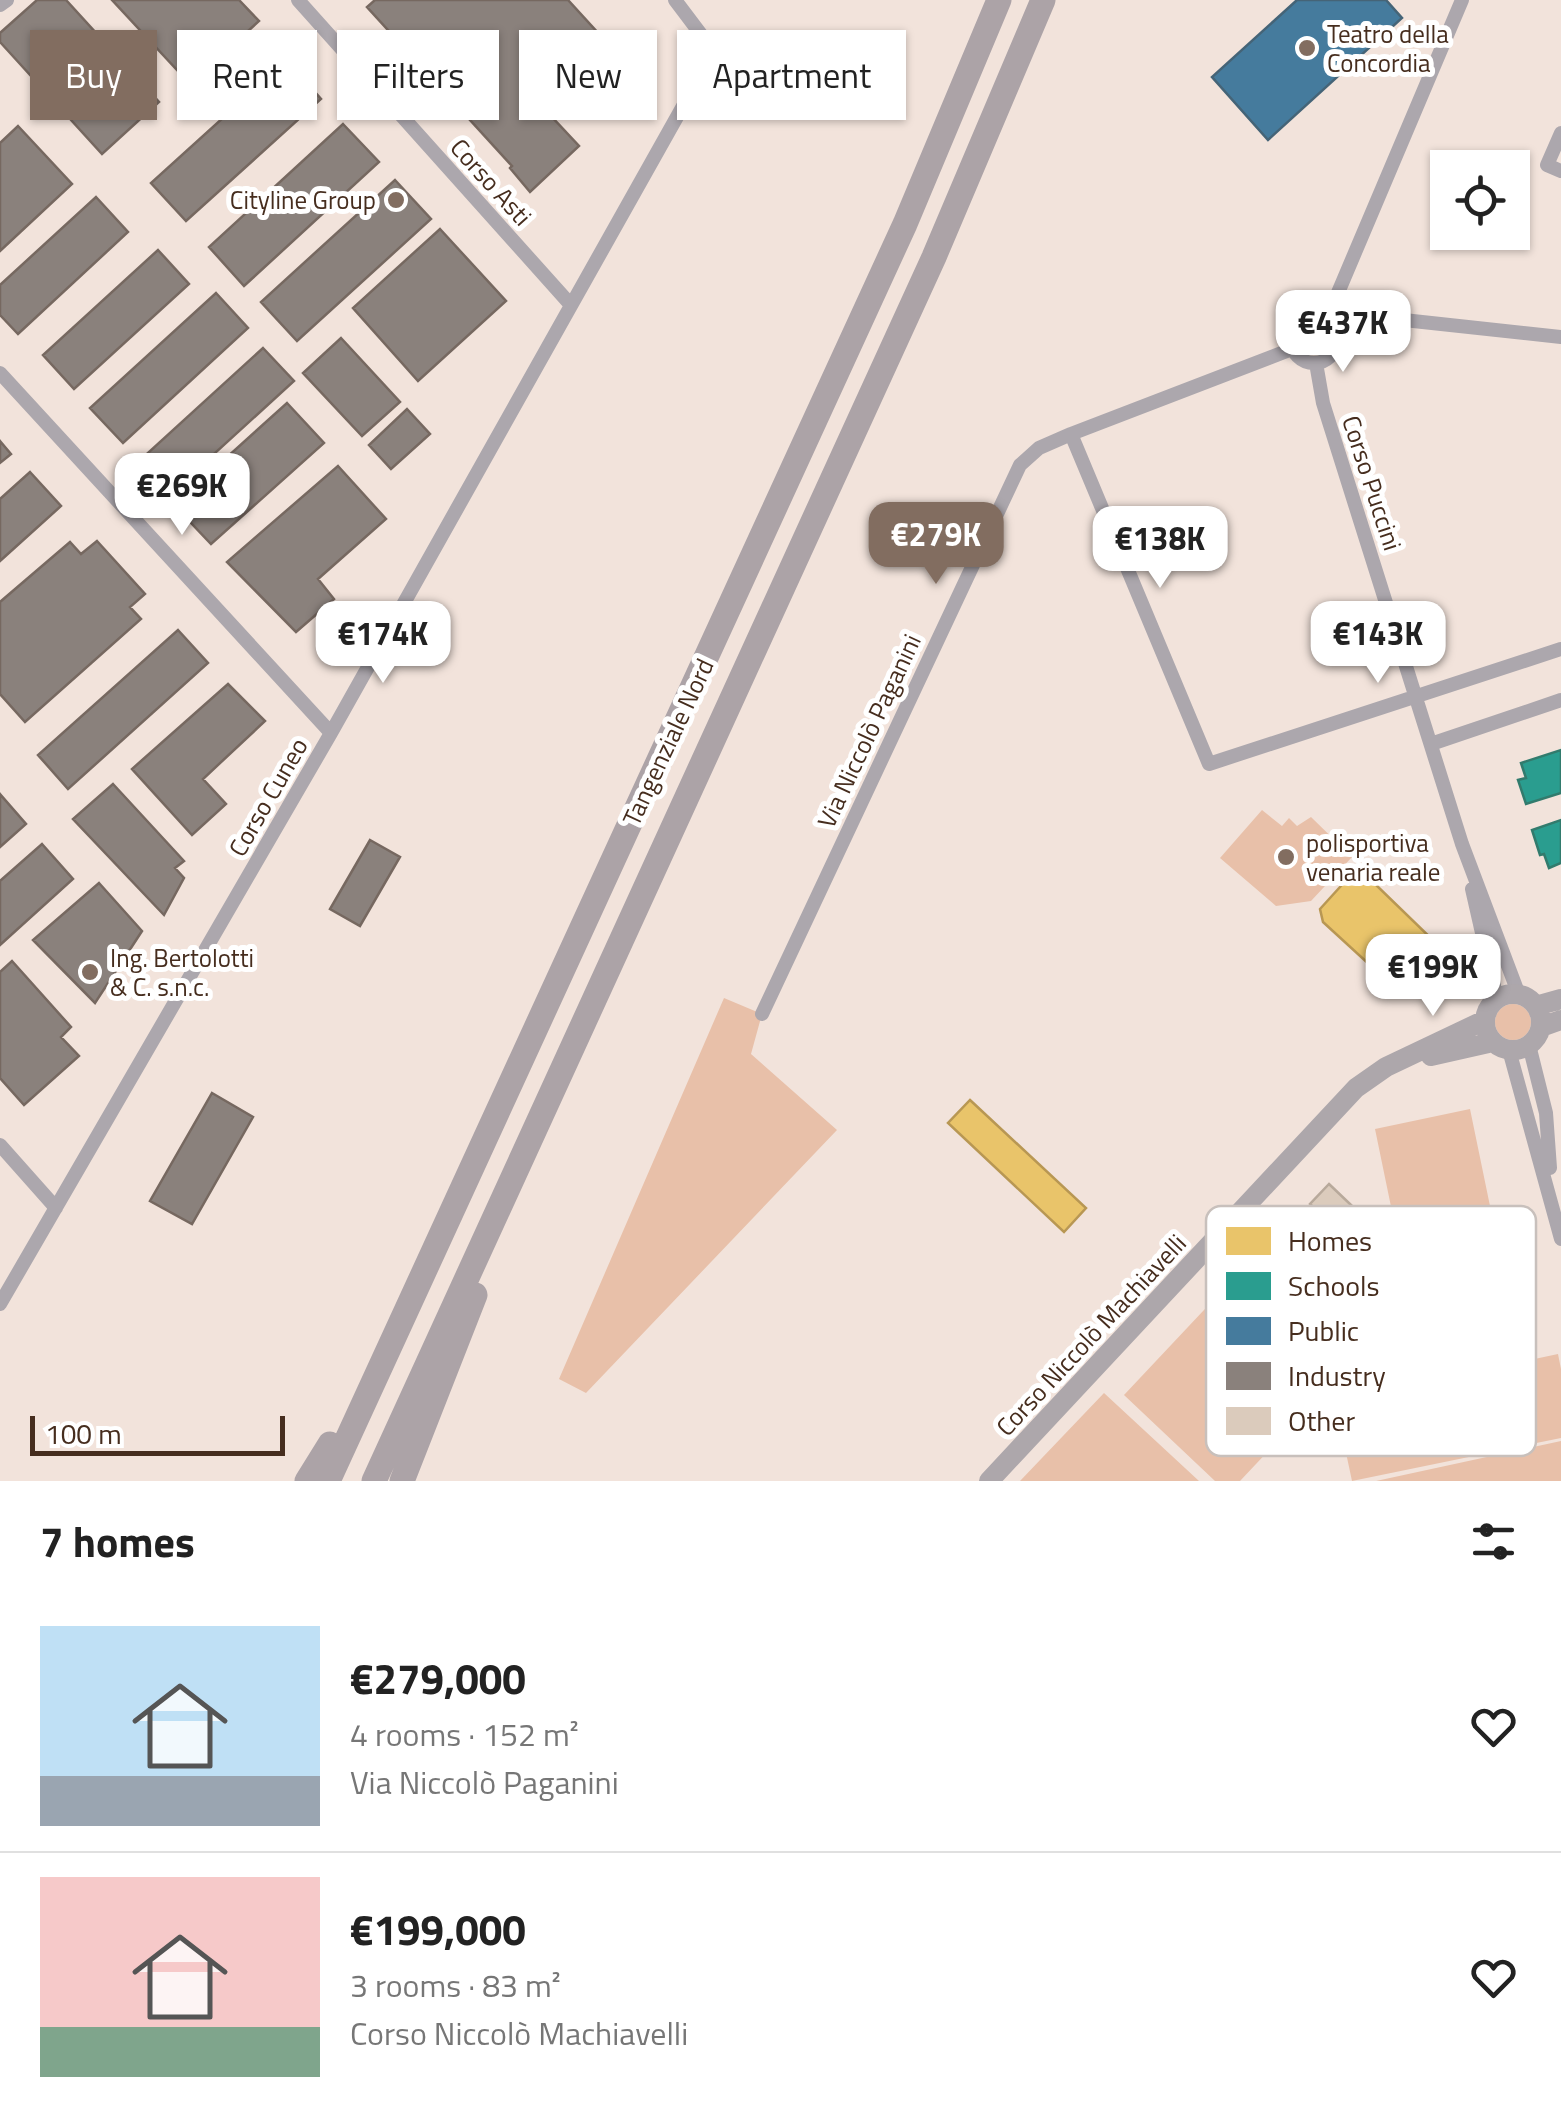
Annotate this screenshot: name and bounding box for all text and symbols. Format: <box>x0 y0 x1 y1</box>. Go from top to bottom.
place label: Teatro della Concordia <box>1327 15 1449 82</box>
chip: Buy <box>30 30 157 120</box>
chip: Rent <box>177 30 317 120</box>
chip: Filters <box>337 30 499 120</box>
chip: New <box>519 30 657 120</box>
chip: Apartment <box>677 30 906 120</box>
marker: Teatro della Concordia <box>1296 37 1318 59</box>
street label: Corso Asti <box>441 130 541 234</box>
map controls <box>1430 150 1530 250</box>
button: locate <box>1430 150 1530 250</box>
place label: Cityline Group <box>230 181 376 219</box>
marker: Cityline Group <box>385 189 407 211</box>
pin: €437K <box>1273 290 1413 375</box>
text: €437K <box>1298 298 1388 346</box>
street label: Corso Puccini <box>1332 411 1412 555</box>
pin: €269K <box>112 453 252 538</box>
text: €269K <box>137 461 227 509</box>
pin: €279K <box>866 502 1006 587</box>
pin: €138K <box>1090 506 1230 591</box>
text: €279K <box>891 510 981 558</box>
text: €138K <box>1115 514 1205 562</box>
pin: €174K <box>313 601 453 686</box>
pin: €143K <box>1308 601 1448 686</box>
text: €174K <box>338 609 428 657</box>
text: €143K <box>1333 609 1423 657</box>
street label: Via Niccolò Paganini <box>807 628 931 834</box>
street label: Tangenziale Nord <box>613 652 723 832</box>
street label: Corso Cuneo <box>219 731 317 863</box>
place label: polisportiva venaria reale <box>1306 824 1440 891</box>
marker: polisportiva venaria reale <box>1275 846 1297 868</box>
pin: €199K <box>1363 934 1503 1019</box>
place label: Ing. Bertolotti & C. s.n.c. <box>110 939 254 1006</box>
text: €199K <box>1388 942 1478 990</box>
marker: Ing. Bertolotti & C. s.n.c. <box>79 961 101 983</box>
legend <box>1206 1206 1536 1456</box>
text: Homes <box>1288 1219 1372 1262</box>
street label: Corso Niccolò Machiavelli <box>987 1225 1195 1445</box>
text: Schools <box>1288 1264 1379 1307</box>
text: Public <box>1288 1309 1359 1352</box>
text: Industry <box>1288 1354 1386 1397</box>
text: Other <box>1288 1399 1355 1442</box>
scale bar <box>30 1411 285 1456</box>
text: 100 m <box>45 1412 122 1455</box>
text: 7 homes <box>40 1509 195 1573</box>
icon: filters <box>1466 1514 1521 1569</box>
text: €279,000 <box>350 1646 526 1710</box>
icon: home <box>120 1666 240 1786</box>
icon: heart <box>1466 1699 1521 1754</box>
text: 4 rooms · 152 m² <box>350 1710 579 1758</box>
text: Via Niccolò Paganini <box>350 1758 619 1806</box>
text: €199,000 <box>350 1897 526 1961</box>
icon: home <box>120 1917 240 2037</box>
icon: heart <box>1466 1950 1521 2005</box>
text: 3 rooms · 83 m² <box>350 1961 561 2009</box>
text: Corso Niccolò Machiavelli <box>350 2009 688 2057</box>

